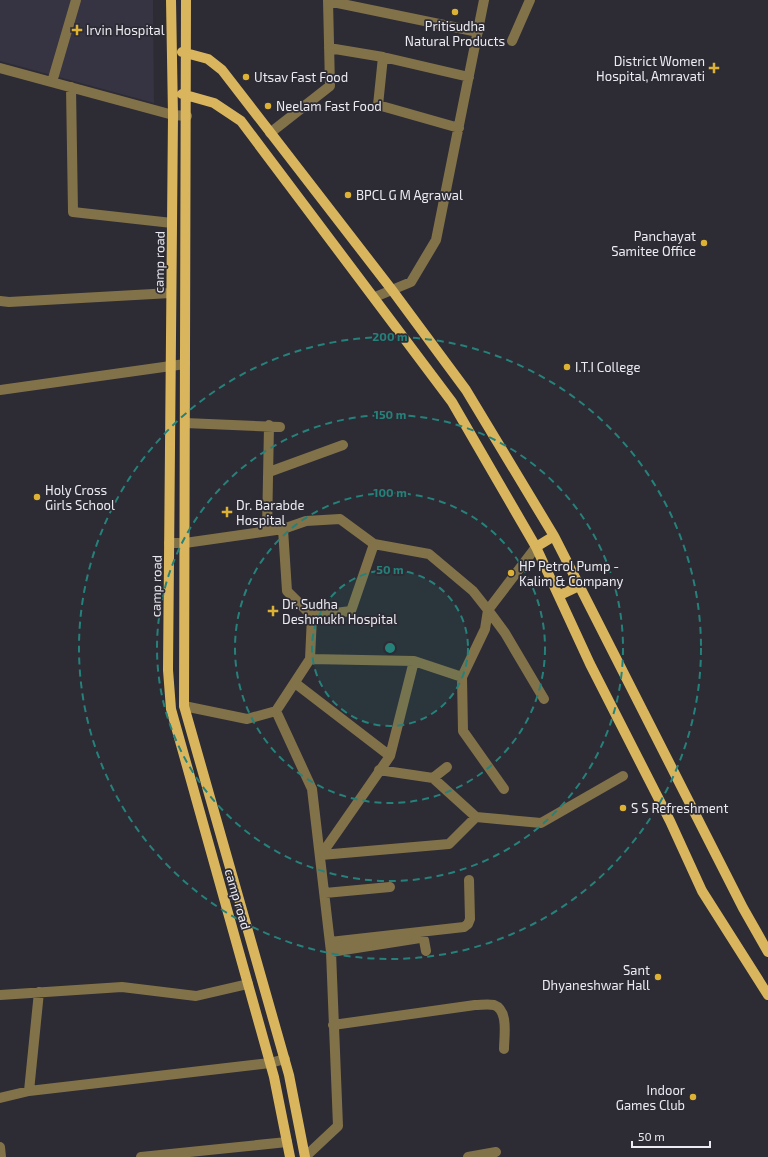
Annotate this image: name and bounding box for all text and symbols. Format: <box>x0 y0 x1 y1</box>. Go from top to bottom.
marker: Pritisudha Natural Products <box>450 7 460 17</box>
place label: Pritisudha Natural Products <box>405 18 505 49</box>
place label: Irvin Hospital <box>86 22 165 38</box>
marker: Irvin Hospital <box>71 24 83 36</box>
place label: District Women Hospital, Amravati <box>596 53 705 84</box>
marker: District Women Hospital, Amravati <box>708 62 720 74</box>
place label: Utsav Fast Food <box>254 69 348 85</box>
marker: Utsav Fast Food <box>241 72 251 82</box>
place label: Neelam Fast Food <box>276 98 382 114</box>
marker: Neelam Fast Food <box>263 101 273 111</box>
place label: BPCL G M Agrawal <box>356 187 463 203</box>
marker: BPCL G M Agrawal <box>343 190 353 200</box>
place label: Panchayat Samitee Office <box>611 228 696 259</box>
street label: camp road <box>150 231 168 293</box>
marker: Panchayat Samitee Office <box>699 238 709 248</box>
text: 200 m <box>372 329 408 343</box>
place label: I.T.I College <box>575 359 640 375</box>
marker: I.T.I College <box>562 362 572 372</box>
text: 150 m <box>374 407 406 421</box>
place label: Holy Cross Girls School <box>45 482 115 513</box>
text: 100 m <box>373 485 407 499</box>
marker: Holy Cross Girls School <box>32 492 42 502</box>
place label: Dr. Barabde Hospital <box>236 497 304 528</box>
marker: Dr. Barabde Hospital <box>221 506 233 518</box>
street label: camp road <box>147 555 165 617</box>
place label: HP Petrol Pump - Kalim & Company <box>519 558 624 589</box>
text: 50 m <box>376 562 404 576</box>
marker: HP Petrol Pump - Kalim & Company <box>506 568 516 578</box>
place label: Dr. Sudha Deshmukh Hospital <box>282 596 397 627</box>
marker: Dr. Sudha Deshmukh Hospital <box>267 605 279 617</box>
centre of rings <box>383 641 397 655</box>
place label: S S Refreshment <box>631 800 728 816</box>
marker: S S Refreshment <box>618 803 628 813</box>
street label: camp road <box>222 867 254 931</box>
place label: Sant Dhyaneshwar Hall <box>542 962 650 993</box>
marker: Sant Dhyaneshwar Hall <box>653 972 663 982</box>
place label: Indoor Games Club <box>616 1082 685 1113</box>
marker: Indoor Games Club <box>688 1092 698 1102</box>
scale bar <box>632 1123 710 1149</box>
text: 50 m <box>638 1129 665 1143</box>

